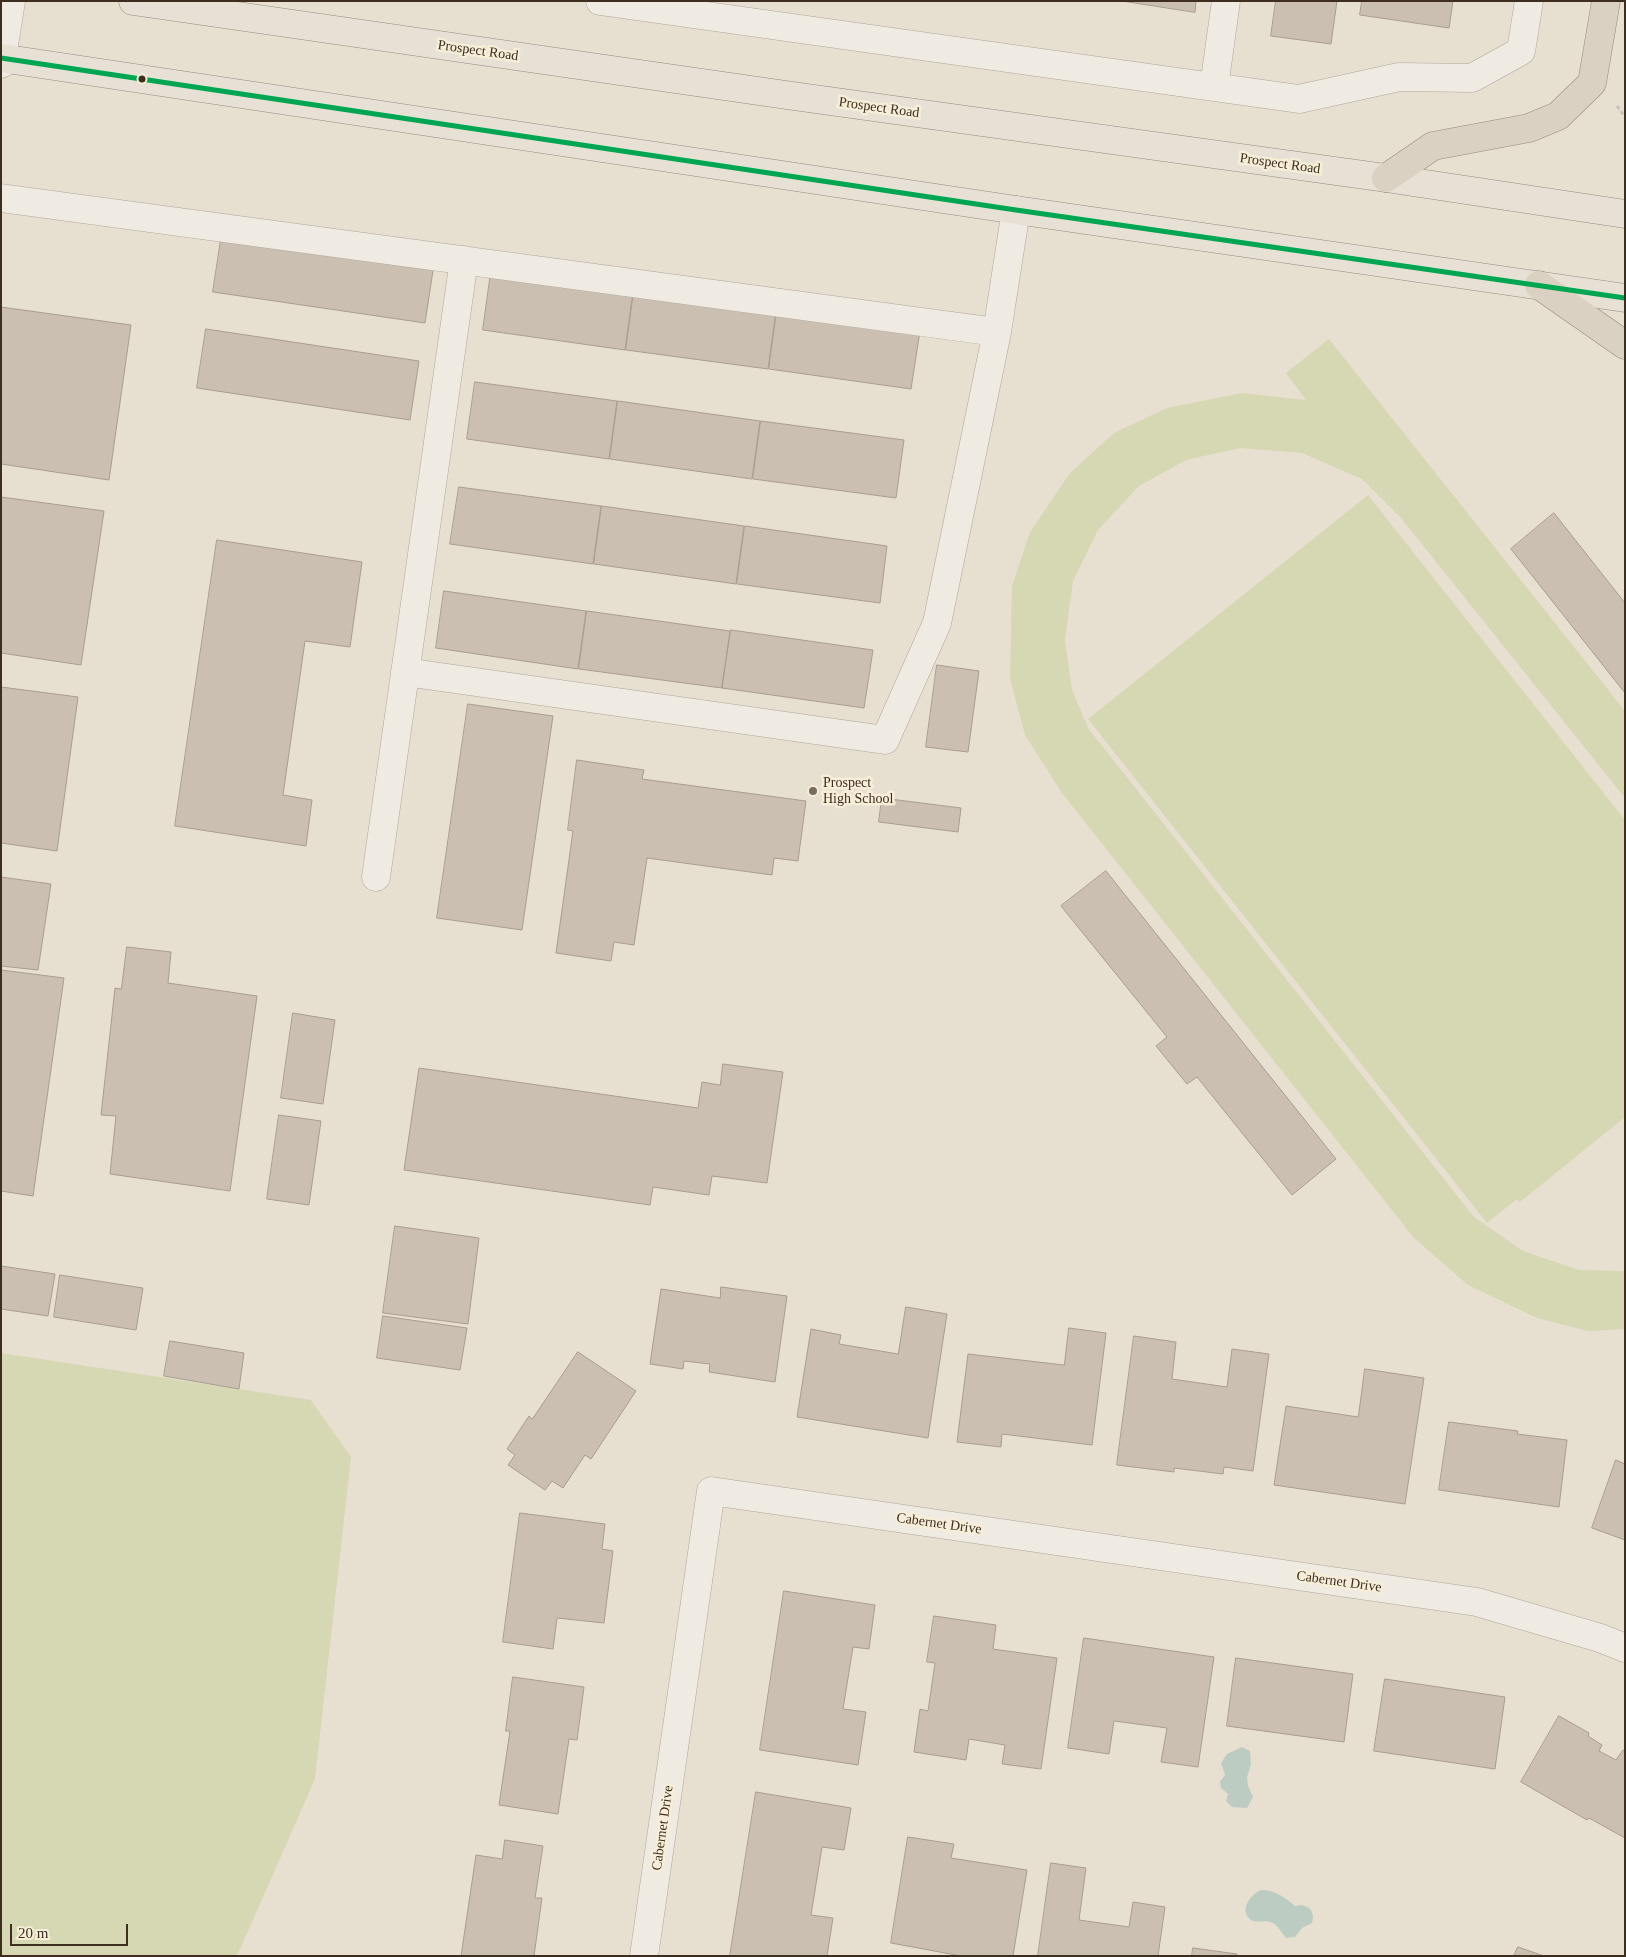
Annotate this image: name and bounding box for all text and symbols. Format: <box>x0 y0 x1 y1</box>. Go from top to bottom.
street label: Prospect Road <box>437 37 519 65</box>
unlabelled marker <box>137 74 147 84</box>
street label: Prospect Road <box>838 94 920 122</box>
street label: Prospect Road <box>1239 150 1321 178</box>
place label: Prospect High School <box>823 775 893 808</box>
marker: Prospect High School <box>807 785 819 797</box>
street label: Cabernet Drive <box>895 1510 983 1538</box>
street label: Cabernet Drive <box>1295 1568 1383 1596</box>
street label: Cabernet Drive <box>649 1784 677 1872</box>
scale bar <box>12 1914 130 1946</box>
text: 20 m <box>18 1925 48 1941</box>

